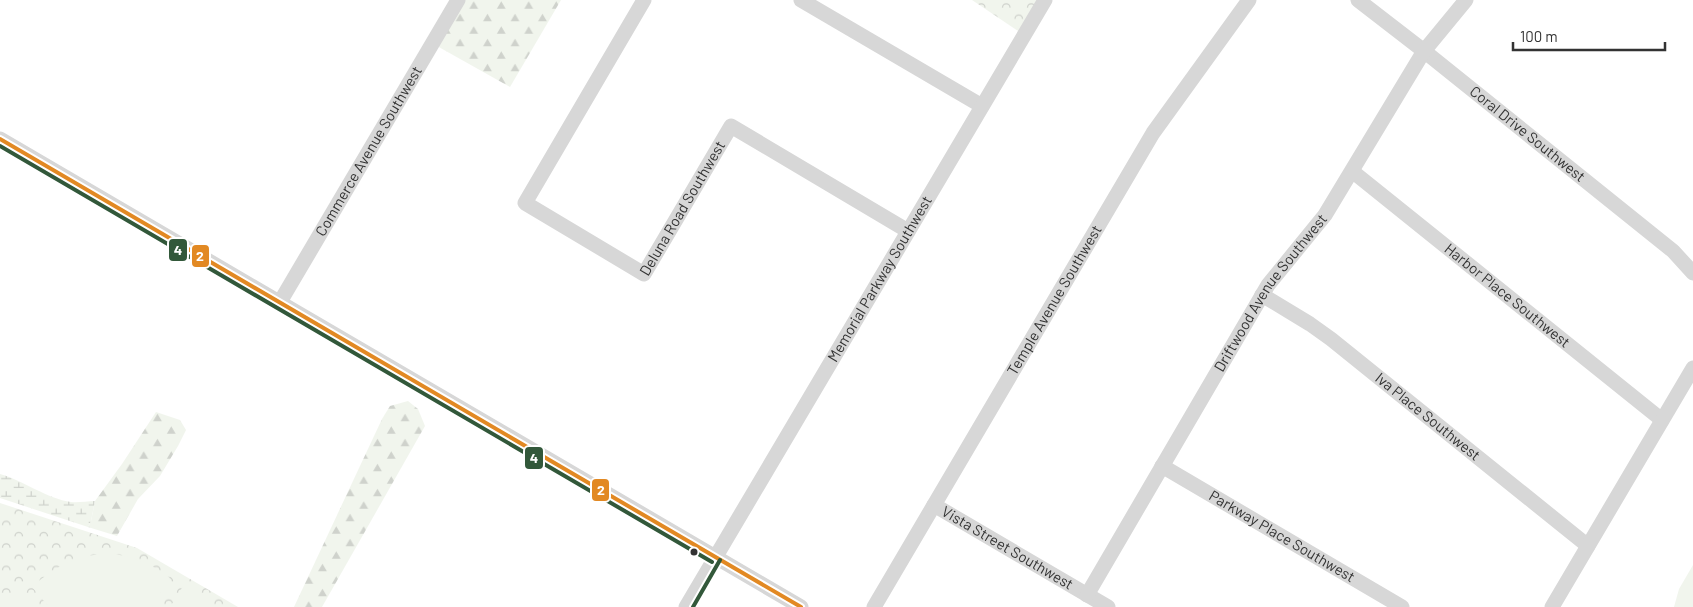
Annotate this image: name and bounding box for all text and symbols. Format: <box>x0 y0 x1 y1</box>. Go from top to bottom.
scale bar <box>1513 20 1666 52</box>
text: 100 m <box>1520 27 1558 45</box>
street label: Commerce Avenue Southwest <box>311 62 425 239</box>
street label: Coral Drive Southwest <box>1467 82 1589 185</box>
street label: Deluna Road Southwest <box>635 137 728 279</box>
street label: Memorial Parkway Southwest <box>823 192 935 365</box>
street label: Driftwood Avenue Southwest <box>1210 210 1330 374</box>
street label: Temple Avenue Southwest <box>1003 221 1105 378</box>
line badge: 4 <box>168 238 188 262</box>
street label: Harbor Place Southwest <box>1441 239 1574 351</box>
text: 4 <box>174 241 182 258</box>
line badge: 2 <box>191 244 210 268</box>
text: 2 <box>196 247 204 264</box>
street label: Iva Place Southwest <box>1372 368 1485 464</box>
line badge: 4 <box>524 446 544 470</box>
text: 4 <box>530 449 538 466</box>
line badge: 2 <box>591 478 610 502</box>
text: 2 <box>597 481 605 498</box>
street label: Parkway Place Southwest <box>1206 486 1358 585</box>
street label: Vista Street Southwest <box>939 502 1077 593</box>
unlabelled marker <box>689 547 699 557</box>

